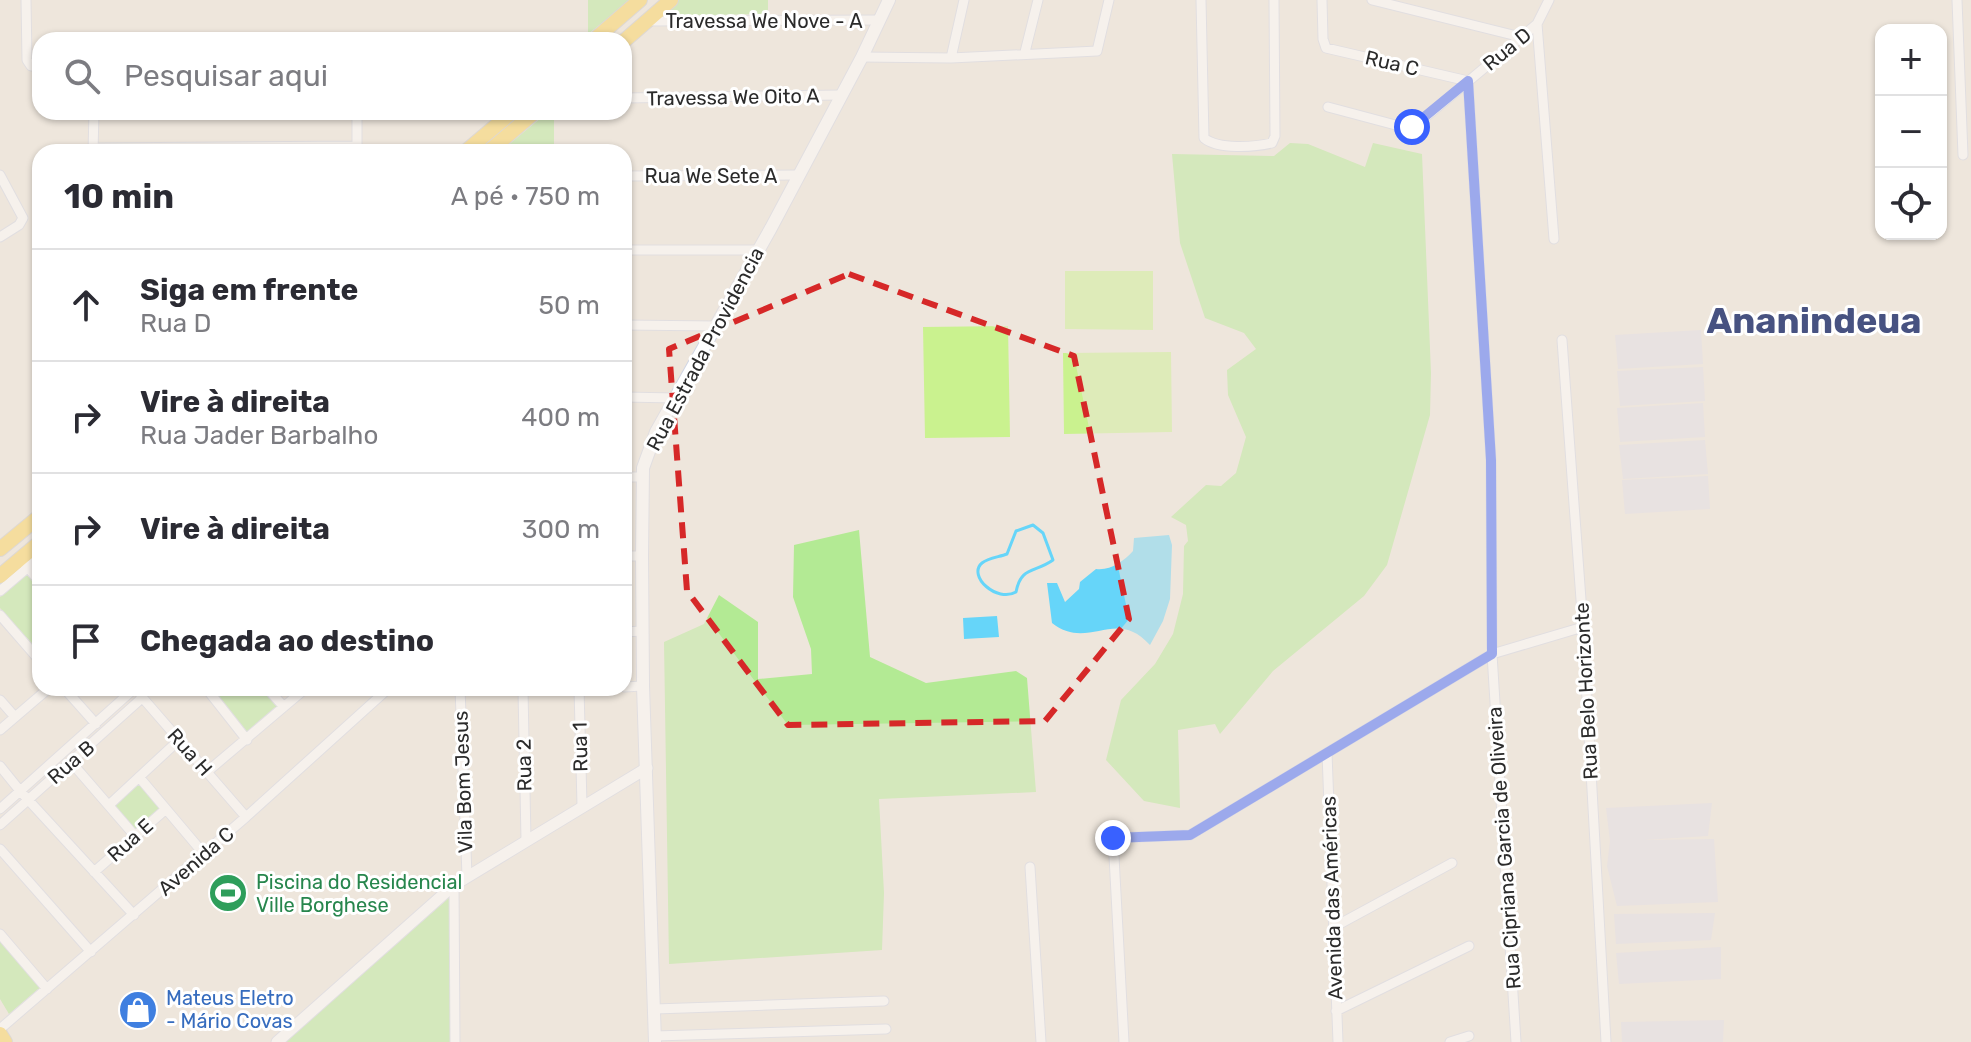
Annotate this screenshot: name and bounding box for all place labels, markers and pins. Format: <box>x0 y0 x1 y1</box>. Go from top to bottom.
place label: Piscina do Residencial Ville Borghese <box>256 870 462 917</box>
sports icon: Piscina do Residencial Ville Borghese <box>207 872 249 914</box>
place label: Mateus Eletro - Mário Covas <box>166 986 294 1033</box>
shop icon: Mateus Eletro - Mário Covas <box>117 989 159 1031</box>

